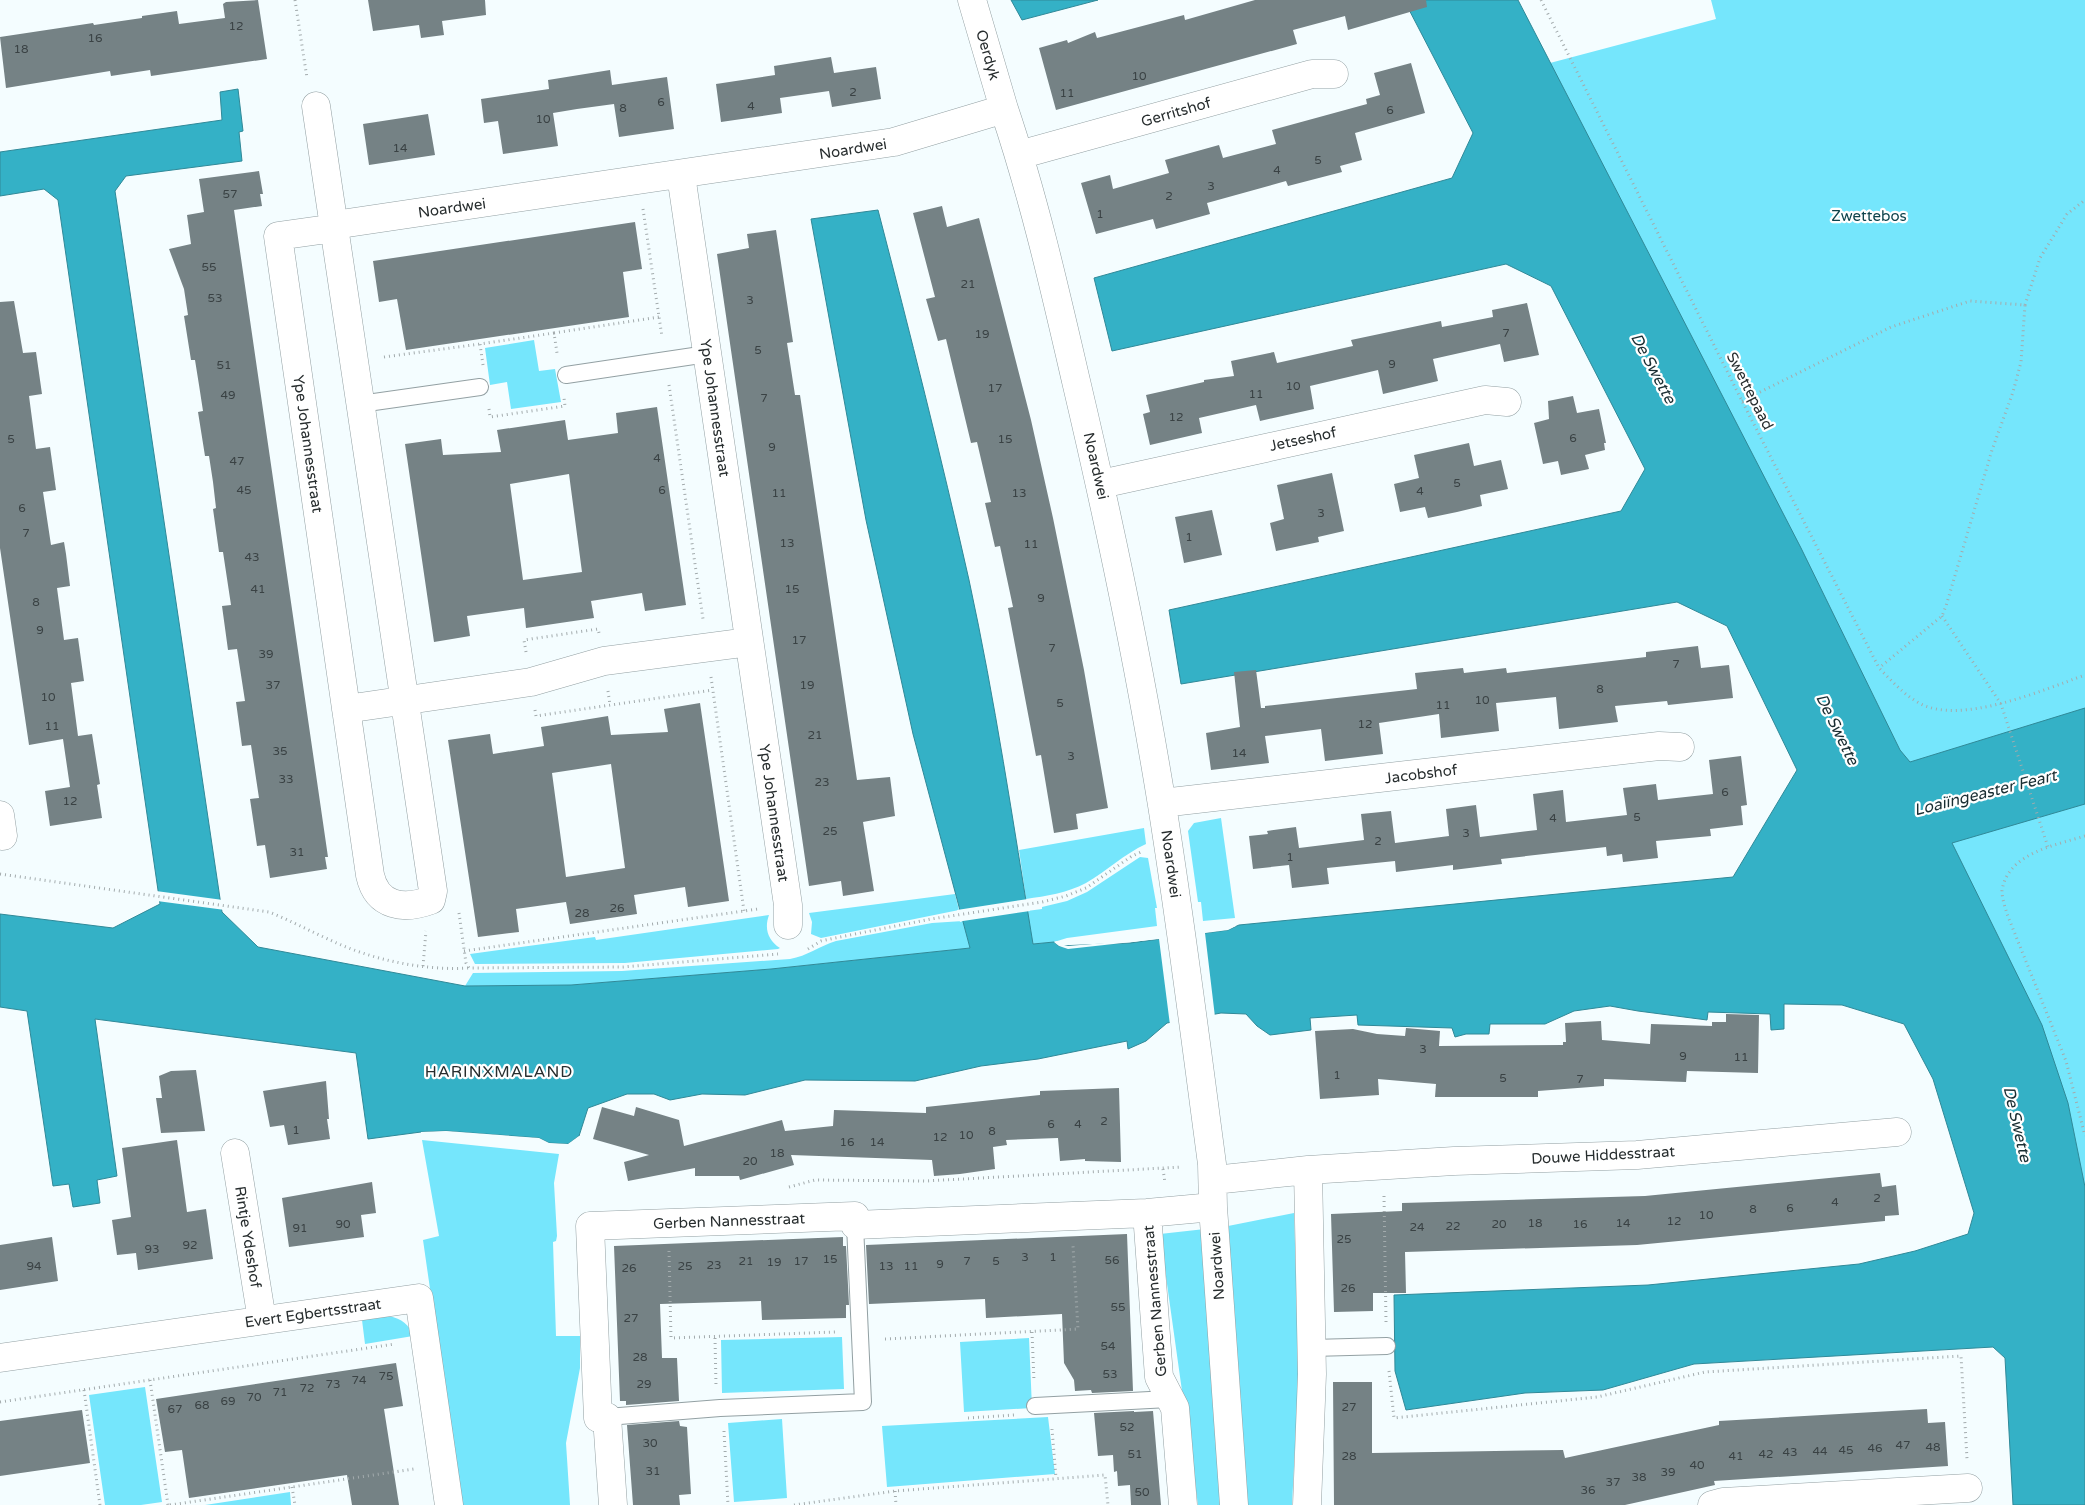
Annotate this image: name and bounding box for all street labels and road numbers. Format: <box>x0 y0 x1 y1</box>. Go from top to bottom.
street label: Oerdyk <box>972 28 1004 82</box>
street label: Gerritshof <box>1139 93 1213 131</box>
street label: Noardwei <box>818 135 888 163</box>
street label: Noardwei <box>417 194 487 222</box>
street label: Ype Johannesstraat <box>696 338 734 478</box>
street label: Swettepaad <box>1723 349 1777 433</box>
street label: Ype Johannesstraat <box>289 374 327 514</box>
street label: Jetseshof <box>1268 423 1338 455</box>
street label: Noardwei <box>1080 431 1112 501</box>
street label: Ype Johannesstraat <box>755 743 793 883</box>
street label: Jacobshof <box>1384 761 1459 787</box>
street label: Noardwei <box>1157 829 1185 899</box>
street label: Douwe Hiddesstraat <box>1531 1142 1676 1168</box>
street label: Rintje Ydeshof <box>231 1185 265 1289</box>
street label: Gerben Nannesstraat <box>653 1209 806 1233</box>
street label: Gerben Nannesstraat <box>1139 1224 1171 1378</box>
street label: Noardwei <box>1206 1231 1228 1301</box>
street label: Evert Egbertsstraat <box>244 1294 383 1331</box>

